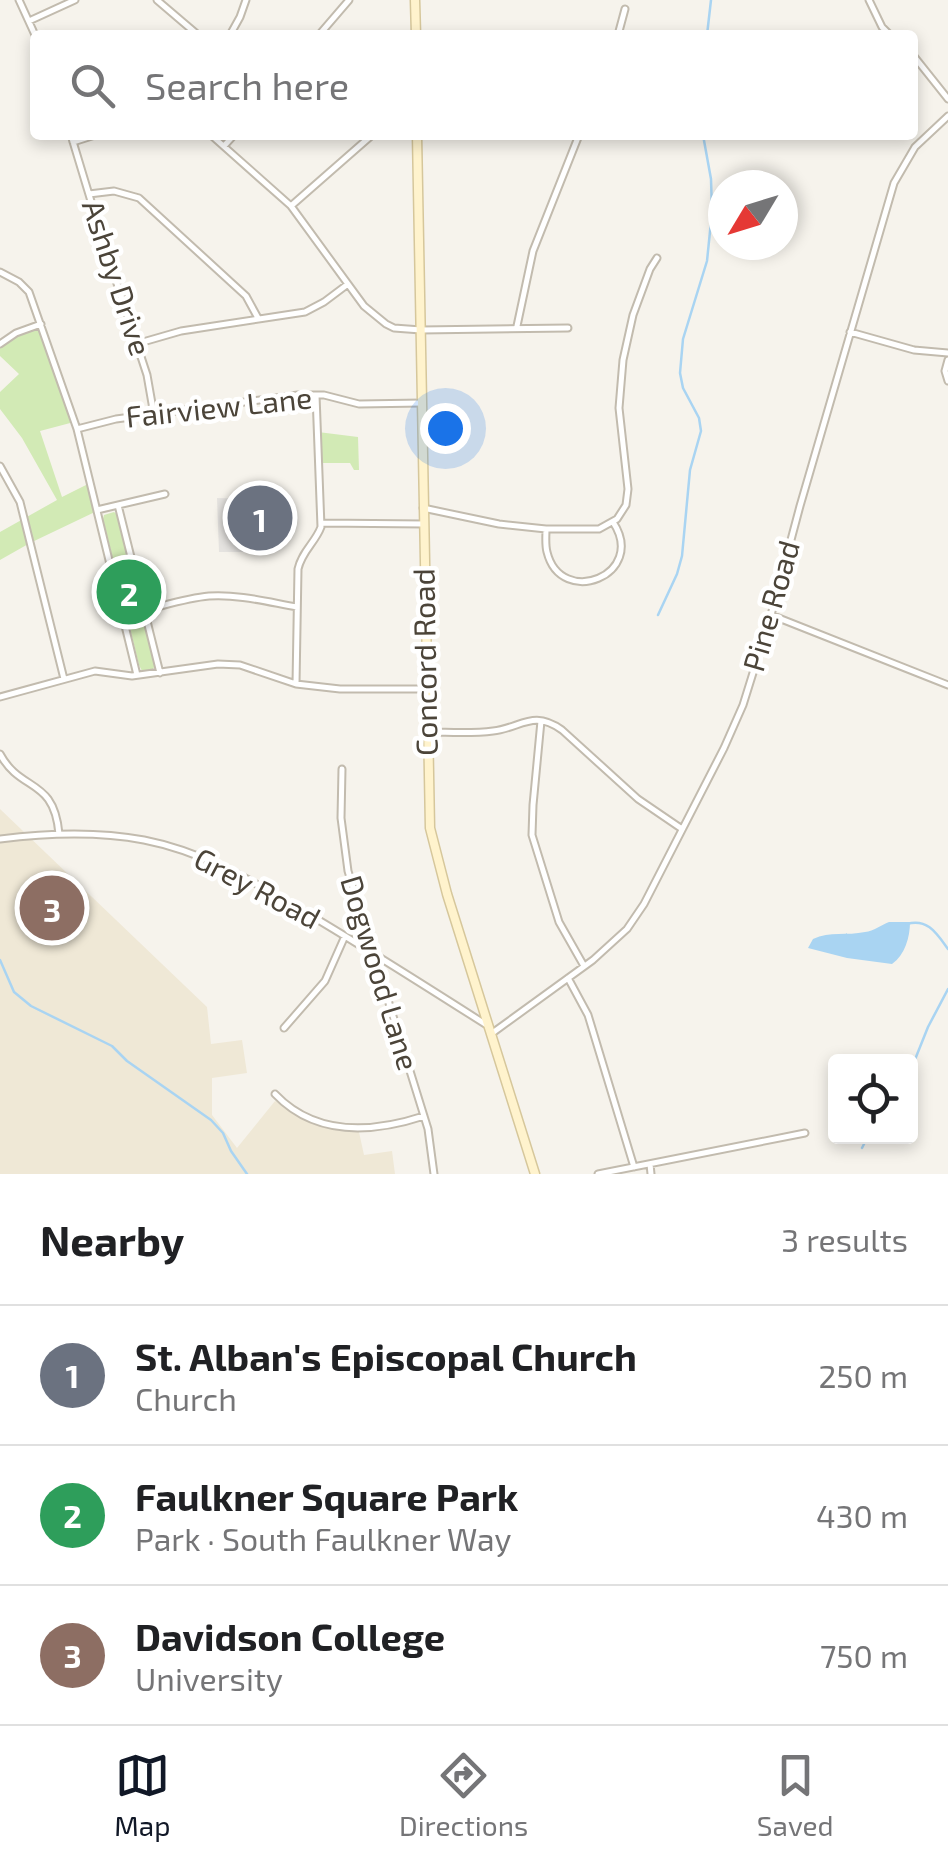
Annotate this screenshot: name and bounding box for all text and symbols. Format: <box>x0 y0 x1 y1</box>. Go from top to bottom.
search box <box>30 30 918 140</box>
icon: search <box>65 58 120 113</box>
text: Search here <box>145 62 349 108</box>
north arrow <box>708 170 798 260</box>
street label: Ashby Drive <box>76 195 160 360</box>
street label: Fairview Lane <box>124 378 314 434</box>
your location <box>420 403 471 454</box>
pin: 1 <box>228 480 292 556</box>
street label: Pine Road <box>734 536 806 675</box>
pin: 2 <box>96 554 162 630</box>
street label: Concord Road <box>404 568 444 756</box>
street label: Grey Road <box>189 839 327 935</box>
pin: 3 <box>20 870 84 946</box>
street label: Dogwood Lane <box>334 871 428 1074</box>
map controls <box>828 1054 918 1144</box>
button: locate <box>828 1054 918 1144</box>
text: Nearby <box>40 1214 184 1264</box>
text: 3 results <box>781 1220 908 1258</box>
text: St. Alban's Episcopal Church <box>135 1333 637 1379</box>
text: 1 <box>66 1356 79 1394</box>
text: 250 m <box>818 1356 908 1394</box>
text: Church <box>135 1379 237 1417</box>
text: Faulkner Square Park <box>135 1473 518 1519</box>
text: 2 <box>63 1496 82 1534</box>
text: 430 m <box>816 1496 908 1534</box>
text: Park · South Faulkner Way <box>135 1519 511 1557</box>
text: Davidson College <box>135 1613 445 1659</box>
text: 3 <box>63 1636 82 1674</box>
text: 750 m <box>820 1636 908 1674</box>
text: University <box>135 1659 283 1697</box>
tab: Map <box>114 1748 170 1842</box>
tab: Directions <box>399 1748 528 1842</box>
tab: Saved <box>757 1748 834 1842</box>

